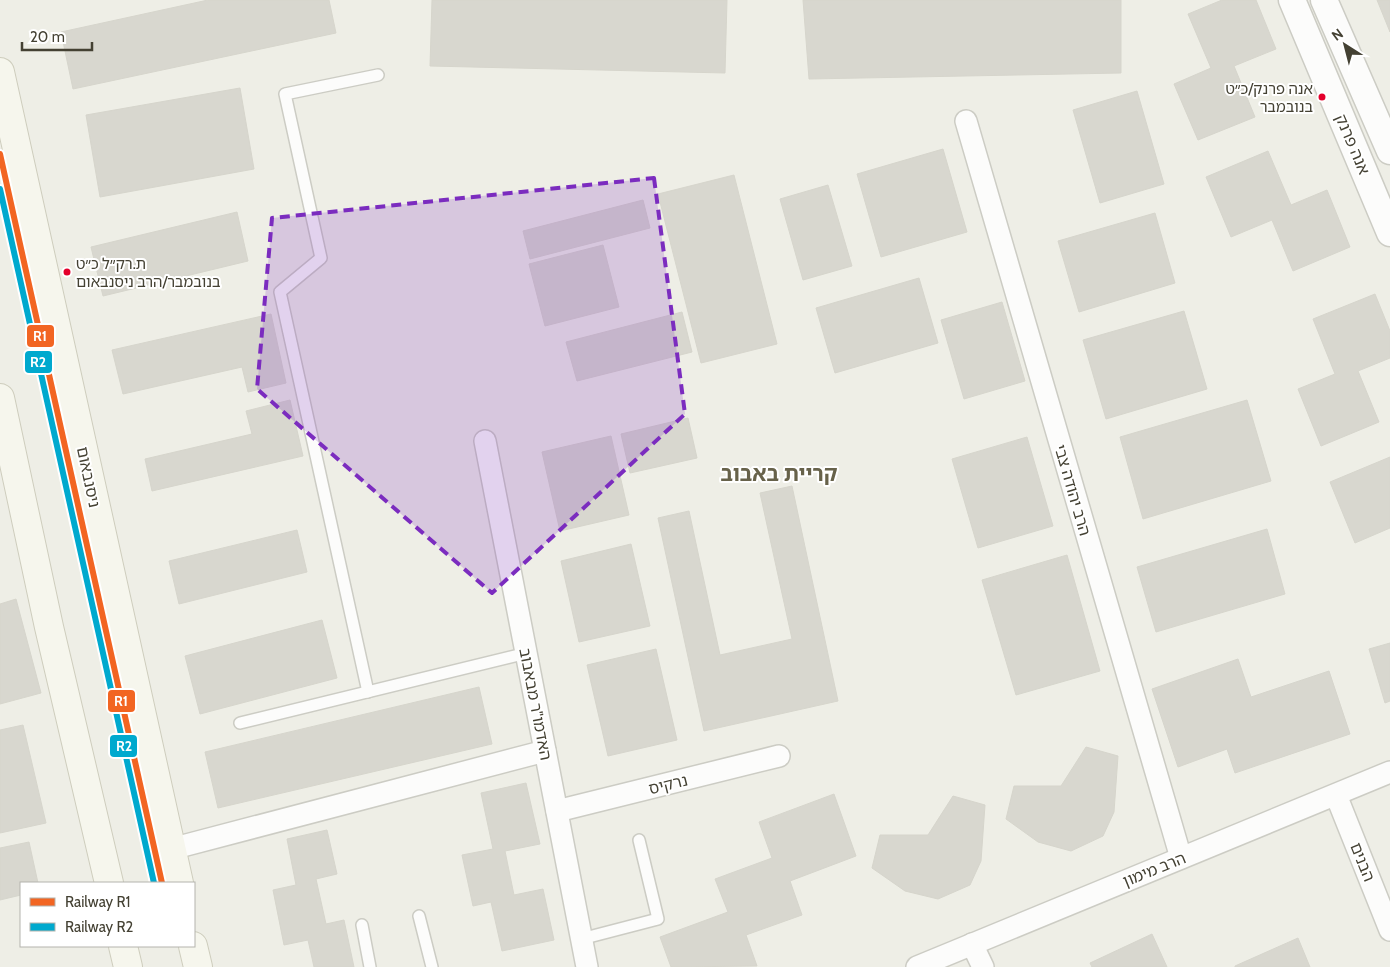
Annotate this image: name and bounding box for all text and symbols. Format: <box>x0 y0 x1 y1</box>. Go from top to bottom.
scale bar <box>22 20 92 52</box>
north arrow <box>1320 20 1370 70</box>
text: N <box>1328 24 1347 45</box>
text: 20 m <box>30 28 65 46</box>
place label: אנה פרנק/כ״ט בנובמבר <box>1226 80 1313 116</box>
marker: אנה פרנק/כ״ט בנובמבר <box>1317 92 1327 102</box>
street label: אנה פרנק <box>1331 111 1374 177</box>
place label: ת.רק״ל כ״ט בנובמבר/הרב ניסנבאום <box>76 255 221 291</box>
marker: ת.רק״ל כ״ט בנובמבר/הרב ניסנבאום <box>62 267 72 277</box>
line badge: R1 <box>26 324 55 348</box>
text: R1 <box>33 327 47 345</box>
line badge: R2 <box>24 350 53 374</box>
text: R2 <box>30 353 46 371</box>
street label: הרב יהודה צבי <box>1050 442 1095 538</box>
street label: ניסנבאום <box>73 445 104 509</box>
district label: קריית באבוב <box>720 461 838 486</box>
street label: האדמו"ר מבאבוב <box>515 646 556 762</box>
line badge: R1 <box>107 689 136 713</box>
text: R1 <box>114 692 128 710</box>
line badge: R2 <box>109 734 138 758</box>
text: R2 <box>116 737 132 755</box>
street label: נרקיס <box>647 771 690 798</box>
street label: הבנים <box>1346 840 1379 884</box>
street label: הרב מימון <box>1120 848 1188 891</box>
legend <box>20 882 195 947</box>
text: Railway R1 <box>65 893 130 911</box>
text: Railway R2 <box>65 918 134 936</box>

